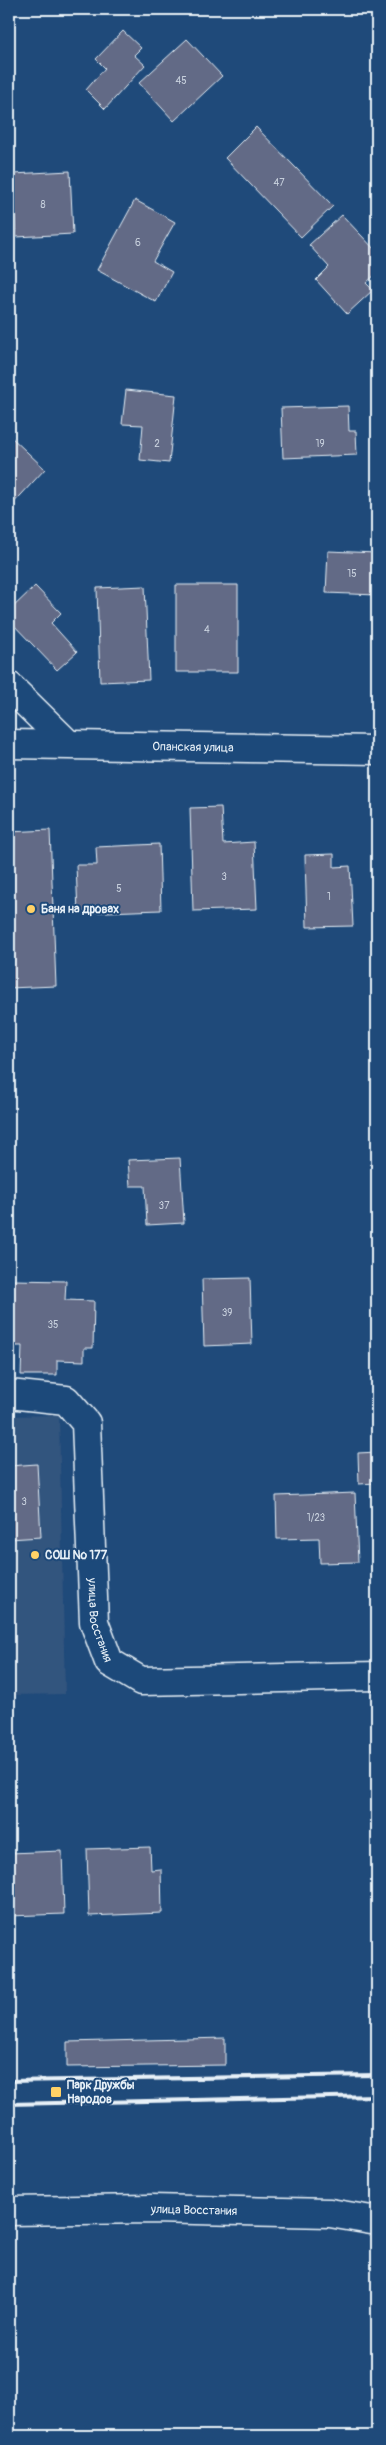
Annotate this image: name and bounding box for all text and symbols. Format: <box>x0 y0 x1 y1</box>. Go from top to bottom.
house number: 45 <box>175 75 187 87</box>
house number: 47 <box>273 177 285 189</box>
house number: 8 <box>40 199 46 211</box>
house number: 6 <box>135 237 141 249</box>
house number: 2 <box>154 438 160 450</box>
house number: 19 <box>315 438 325 450</box>
house number: 15 <box>347 568 357 580</box>
house number: 4 <box>204 624 210 636</box>
street label: Опанская улица <box>152 739 234 756</box>
house number: 3 <box>221 871 227 883</box>
house number: 5 <box>116 883 122 895</box>
house number: 1 <box>327 891 331 903</box>
place label: Баня на дровах <box>41 902 119 917</box>
marker: Баня на дровах <box>25 903 37 915</box>
house number: 37 <box>159 1200 170 1212</box>
house number: 39 <box>222 1307 232 1319</box>
house number: 35 <box>48 1319 59 1331</box>
house number: 3 <box>21 1496 27 1508</box>
house number: 1/23 <box>307 1512 326 1524</box>
place label: СОШ № 177 <box>45 1548 108 1563</box>
marker: СОШ № 177 <box>29 1549 41 1561</box>
street label: улица Восстания <box>84 1577 116 1665</box>
place label: Парк Дружбы Народов <box>67 2078 135 2107</box>
marker: Парк Дружбы Народов <box>49 2085 63 2099</box>
street label: улица Восстания <box>150 2202 238 2219</box>

